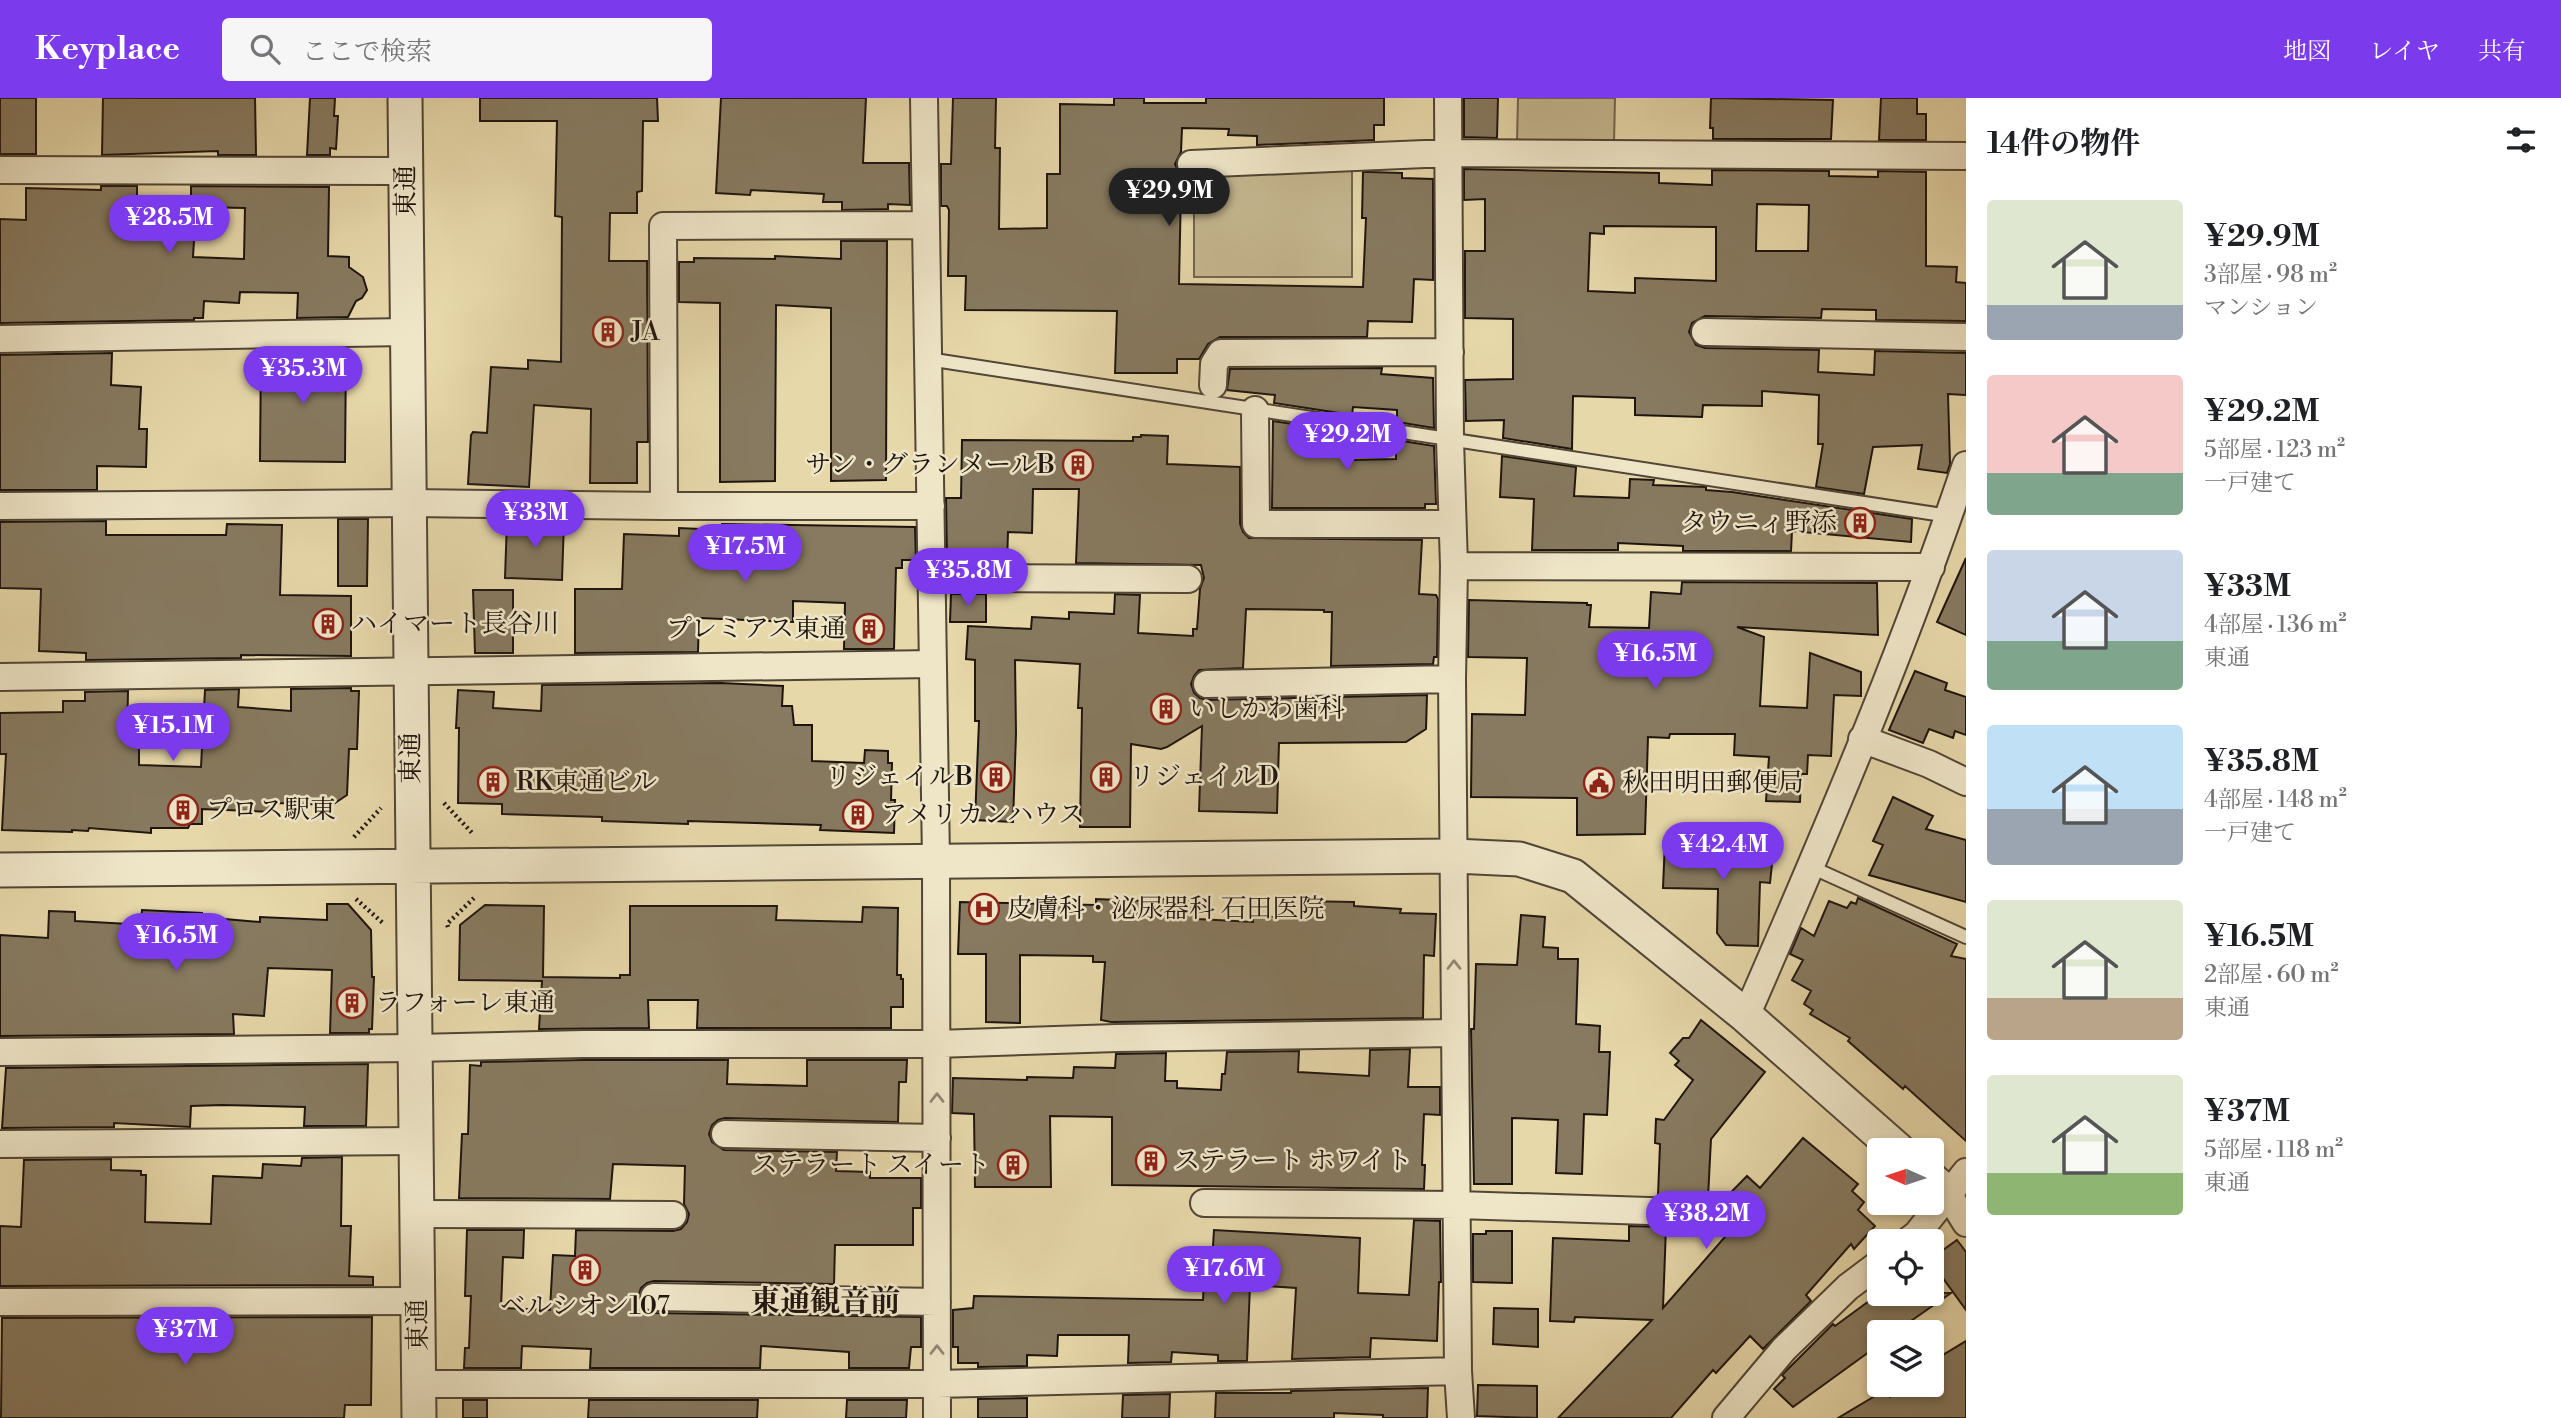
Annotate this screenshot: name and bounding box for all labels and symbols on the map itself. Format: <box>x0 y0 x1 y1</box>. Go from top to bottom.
street label: 東通 <box>390 165 422 217</box>
pin: ¥29.9M <box>1112 169 1226 228</box>
pin: ¥28.5M <box>112 195 226 255</box>
building icon: JA <box>591 315 625 349</box>
place label: JA <box>630 316 661 348</box>
pin: ¥35.3M <box>246 346 360 406</box>
pin: ¥29.2M <box>1290 412 1404 472</box>
building icon: サン・グランメールB <box>1061 448 1095 482</box>
place label: サン・グランメールB <box>805 449 1055 481</box>
pin: ¥33M <box>494 490 576 550</box>
building icon: タウニィ野添 <box>1843 506 1877 540</box>
place label: タウニィ野添 <box>1681 507 1837 539</box>
pin: ¥17.5M <box>688 524 802 584</box>
pin: ¥35.8M <box>911 548 1025 608</box>
building icon: ハイマート長谷川 <box>311 607 345 641</box>
place label: ハイマート長谷川 <box>351 608 559 640</box>
building icon: プレミアス東通 <box>852 612 886 646</box>
place label: プレミアス東通 <box>666 613 846 645</box>
pin: ¥16.5M <box>1598 632 1712 691</box>
building icon: いしかわ歯科 <box>1149 692 1183 726</box>
place label: いしかわ歯科 <box>1189 693 1345 725</box>
pin: ¥15.1M <box>116 704 230 763</box>
street label: 東通 <box>395 732 427 784</box>
building icon: リジェイルB <box>979 760 1013 794</box>
building icon: リジェイルD <box>1089 760 1123 794</box>
place label: リジェイルB <box>825 761 973 793</box>
place label: リジェイルD <box>1129 761 1279 793</box>
building icon: RK東通ビル <box>476 765 510 799</box>
place label: RK東通ビル <box>516 766 657 798</box>
public building icon: 秋田明田郵便局 <box>1582 766 1616 800</box>
place label: 秋田明田郵便局 <box>1622 767 1804 799</box>
building icon: プロス駅東 <box>166 793 200 827</box>
place label: プロス駅東 <box>206 794 336 826</box>
building icon: アメリカンハウス <box>841 798 875 832</box>
place label: アメリカンハウス <box>881 799 1085 831</box>
pin: ¥42.4M <box>1666 822 1780 882</box>
hospital icon: 皮膚科・泌尿器科 石田医院 <box>967 892 1001 926</box>
place label: 皮膚科・泌尿器科 石田医院 <box>1007 893 1324 925</box>
pin: ¥16.5M <box>119 914 233 973</box>
one-way arrow <box>1446 959 1462 970</box>
building icon: ラフォーレ東通 <box>335 986 369 1020</box>
place label: ラフォーレ東通 <box>375 987 555 1019</box>
one-way arrow <box>929 1092 945 1103</box>
north arrow <box>1867 1138 1944 1214</box>
building icon: ステラート ホワイト <box>1134 1144 1168 1178</box>
place label: ステラート ホワイト <box>1174 1145 1412 1177</box>
building icon: ステラート スイート <box>996 1148 1030 1182</box>
place label: ステラート スイート <box>752 1149 990 1181</box>
pin: ¥38.2M <box>1649 1192 1763 1251</box>
pin: ¥17.6M <box>1167 1246 1281 1306</box>
building icon: ベルシオン107 <box>568 1253 602 1287</box>
district label: 東通観音前 <box>750 1283 900 1321</box>
place label: ベルシオン107 <box>500 1290 670 1322</box>
street label: 東通 <box>402 1299 434 1351</box>
pin: ¥37M <box>144 1308 226 1367</box>
one-way arrow <box>929 1344 945 1355</box>

